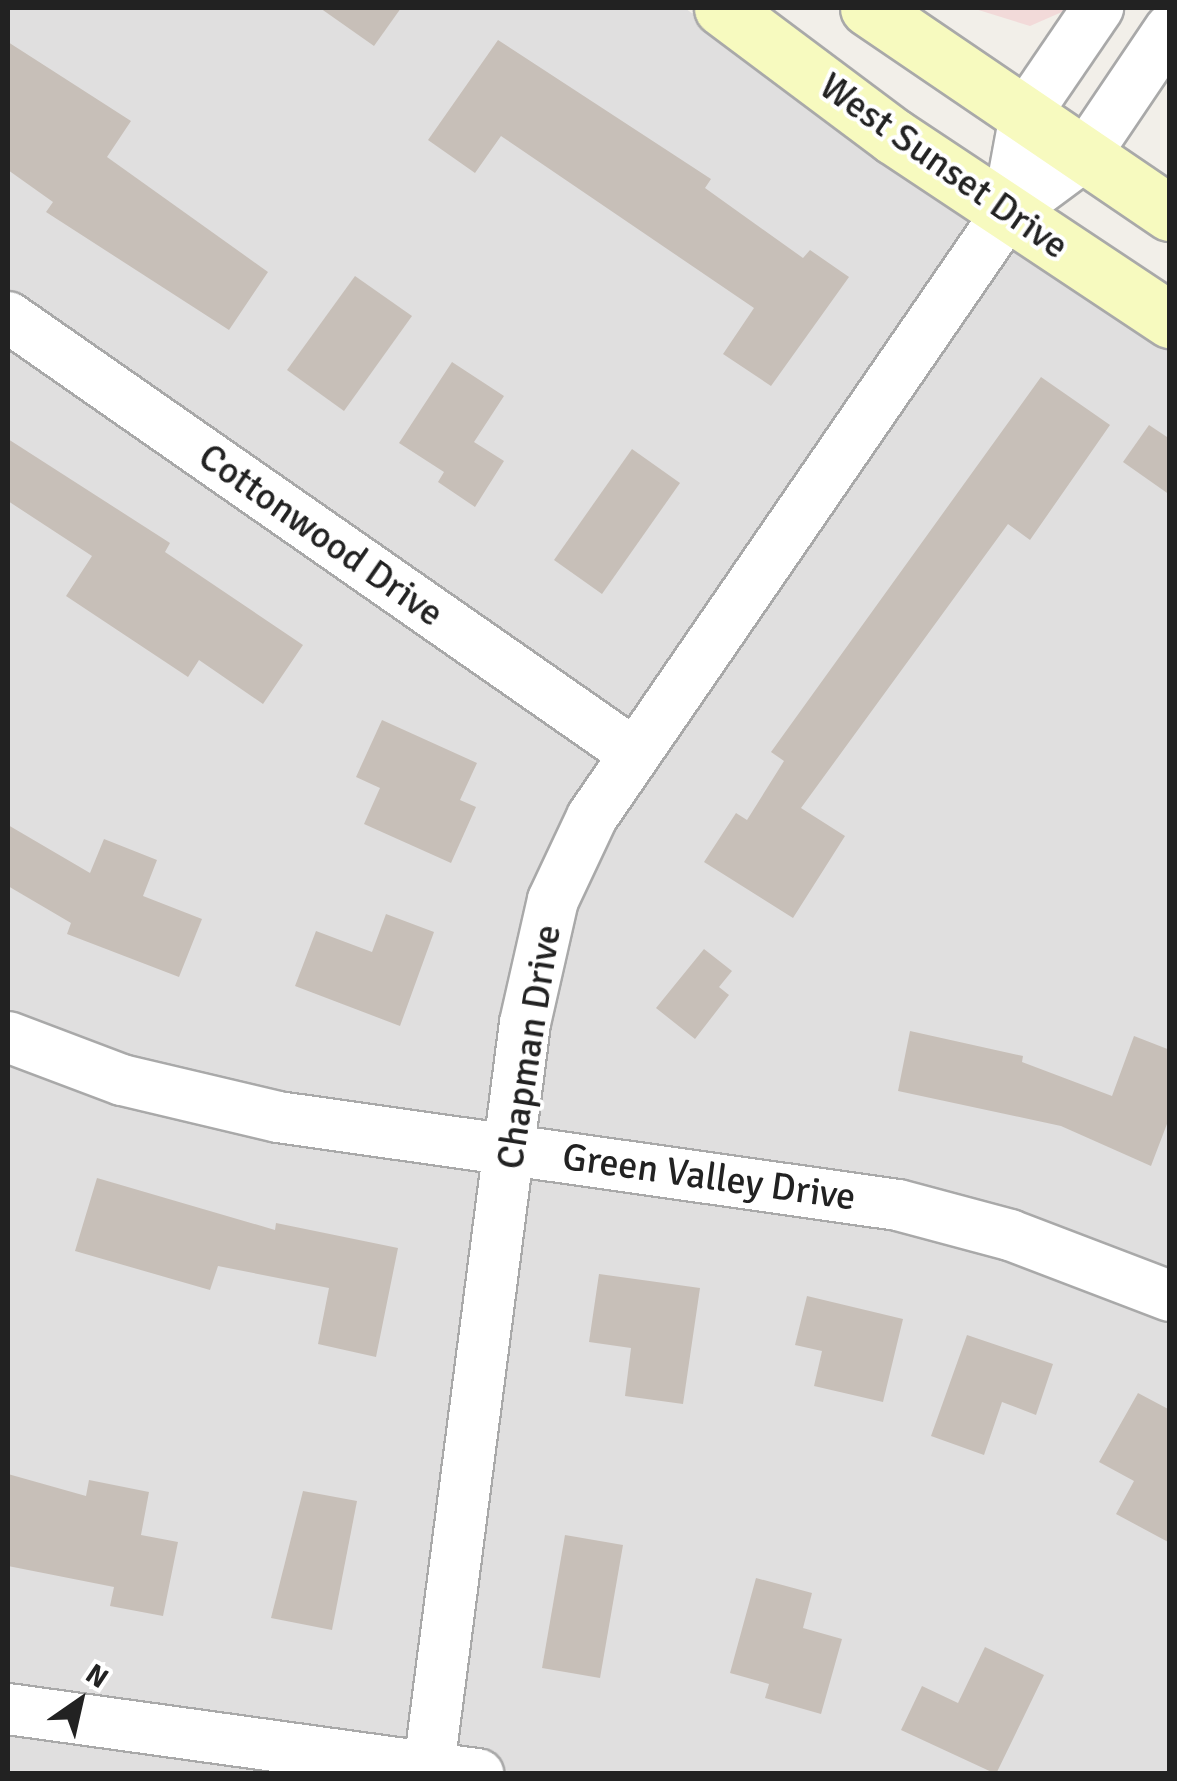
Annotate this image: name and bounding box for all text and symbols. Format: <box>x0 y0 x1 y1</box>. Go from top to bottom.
street label: West Sunset Drive <box>811 63 1077 269</box>
street label: Cottonwood Drive <box>190 434 452 636</box>
street label: Chapman Drive <box>487 922 571 1172</box>
street label: Green Valley Drive <box>559 1134 859 1220</box>
north arrow <box>30 1651 130 1751</box>
text: N <box>79 1657 114 1696</box>

